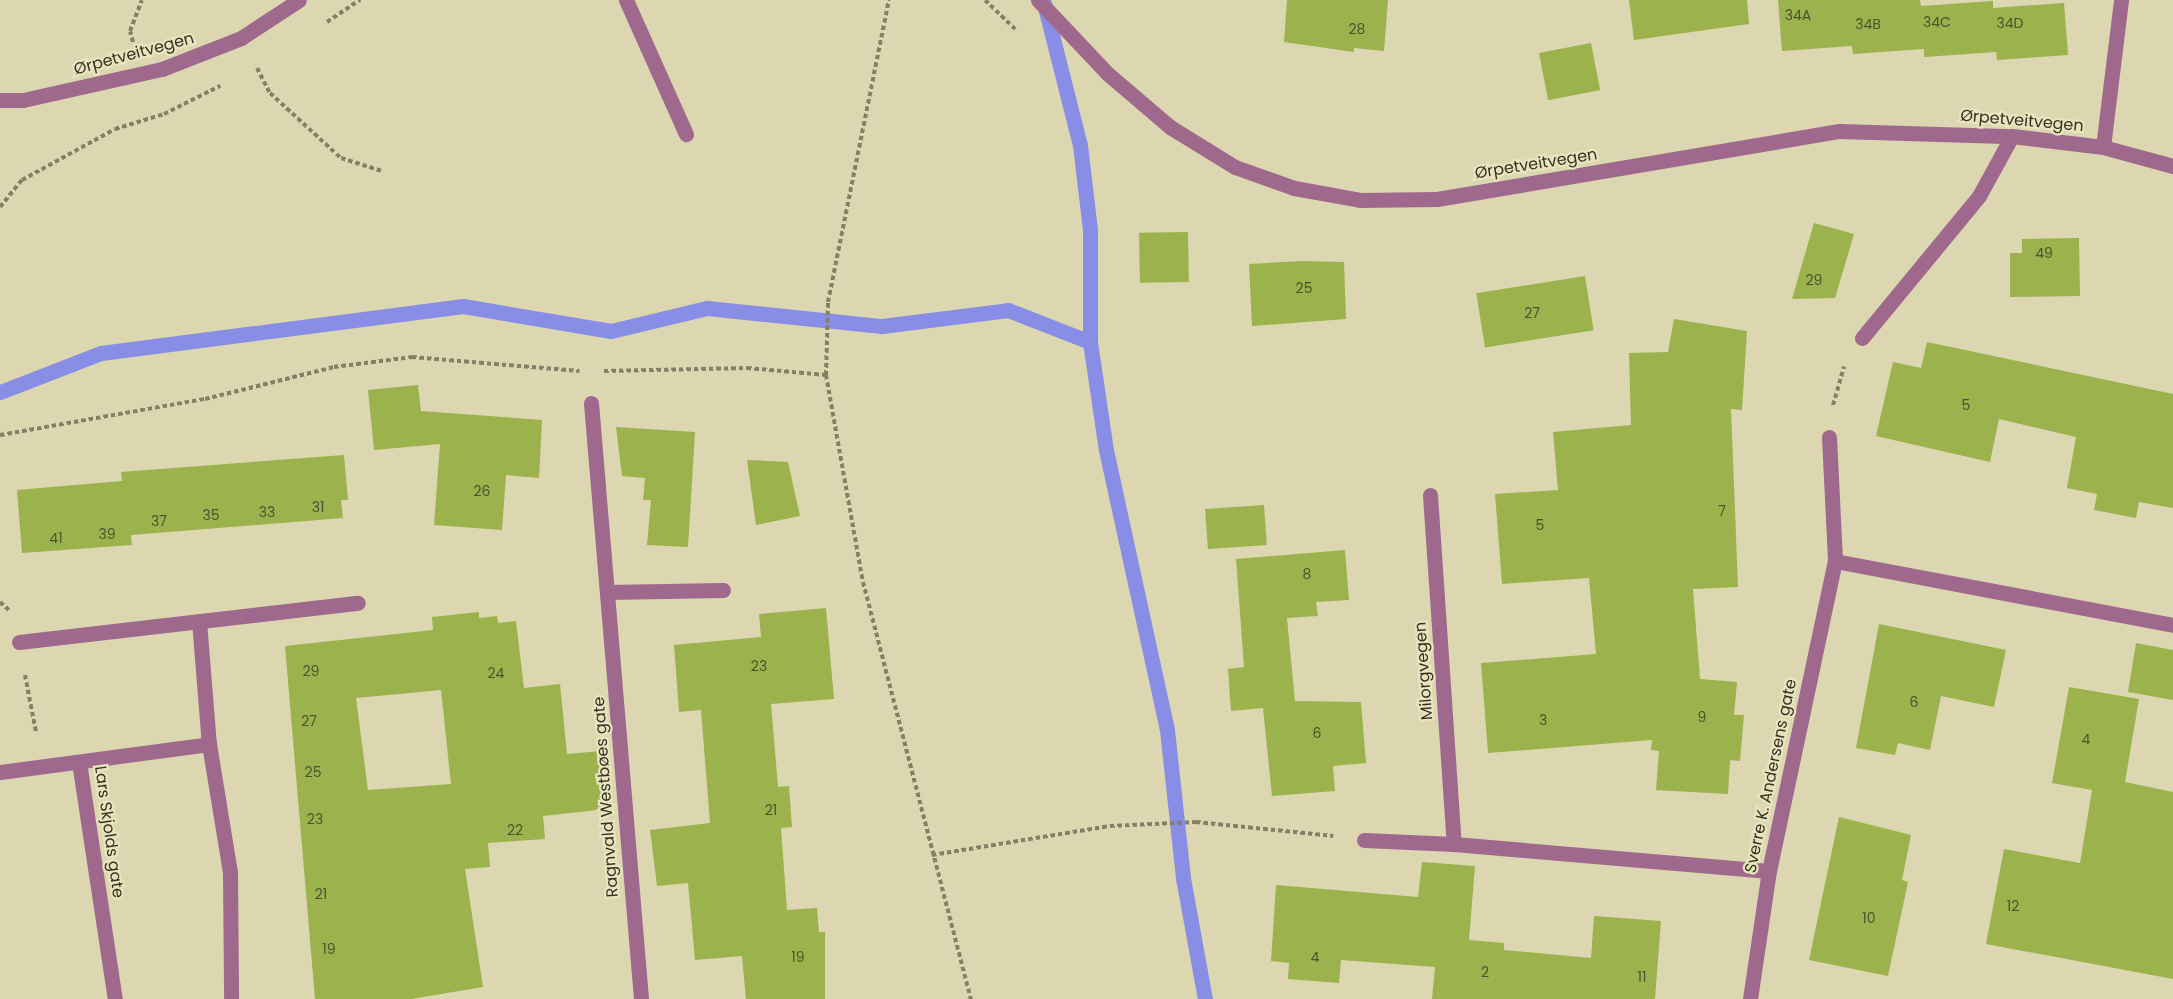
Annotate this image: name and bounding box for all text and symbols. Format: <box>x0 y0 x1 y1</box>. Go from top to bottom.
house number: 34A <box>1785 7 1811 23</box>
house number: 34C <box>1923 14 1951 30</box>
house number: 34D <box>1997 15 2023 31</box>
house number: 34B <box>1855 16 1881 32</box>
house number: 28 <box>1349 21 1365 37</box>
street label: Ørpetveitvegen <box>72 29 196 79</box>
street label: Ørpetveitvegen <box>1960 106 2084 136</box>
street label: Ørpetveitvegen <box>1473 145 1599 183</box>
house number: 49 <box>2035 245 2053 261</box>
house number: 29 <box>1806 272 1822 288</box>
house number: 25 <box>1296 280 1312 296</box>
house number: 27 <box>1524 305 1540 321</box>
house number: 5 <box>1962 397 1970 413</box>
house number: 26 <box>474 483 490 499</box>
house number: 31 <box>312 499 324 515</box>
house number: 7 <box>1718 503 1726 519</box>
house number: 33 <box>259 504 275 520</box>
house number: 35 <box>202 507 220 523</box>
house number: 37 <box>151 513 167 529</box>
house number: 5 <box>1536 517 1544 533</box>
house number: 39 <box>98 526 116 542</box>
house number: 41 <box>49 530 63 546</box>
house number: 8 <box>1303 566 1311 582</box>
street label: Milorgvegen <box>1411 621 1437 721</box>
house number: 23 <box>751 658 767 674</box>
house number: 29 <box>303 663 319 679</box>
house number: 24 <box>488 665 504 681</box>
street label: Sverre K. Andersens gate <box>1741 677 1801 875</box>
house number: 6 <box>1910 694 1918 710</box>
street label: Ragnvald Westbøes gate <box>589 696 623 898</box>
house number: 9 <box>1698 709 1706 725</box>
house number: 3 <box>1539 712 1547 728</box>
house number: 27 <box>301 713 317 729</box>
house number: 6 <box>1313 725 1321 741</box>
house number: 4 <box>2082 731 2090 747</box>
house number: 25 <box>305 764 321 780</box>
street label: Lars Skjolds gate <box>90 765 128 899</box>
house number: 21 <box>765 802 777 818</box>
house number: 23 <box>307 811 323 827</box>
house number: 22 <box>507 822 523 838</box>
house number: 21 <box>315 886 327 902</box>
house number: 12 <box>2007 898 2019 914</box>
house number: 10 <box>1862 910 1876 926</box>
house number: 19 <box>322 941 336 957</box>
house number: 19 <box>791 949 805 965</box>
house number: 4 <box>1311 949 1319 965</box>
house number: 2 <box>1481 964 1489 980</box>
house number: 11 <box>1638 969 1646 985</box>

